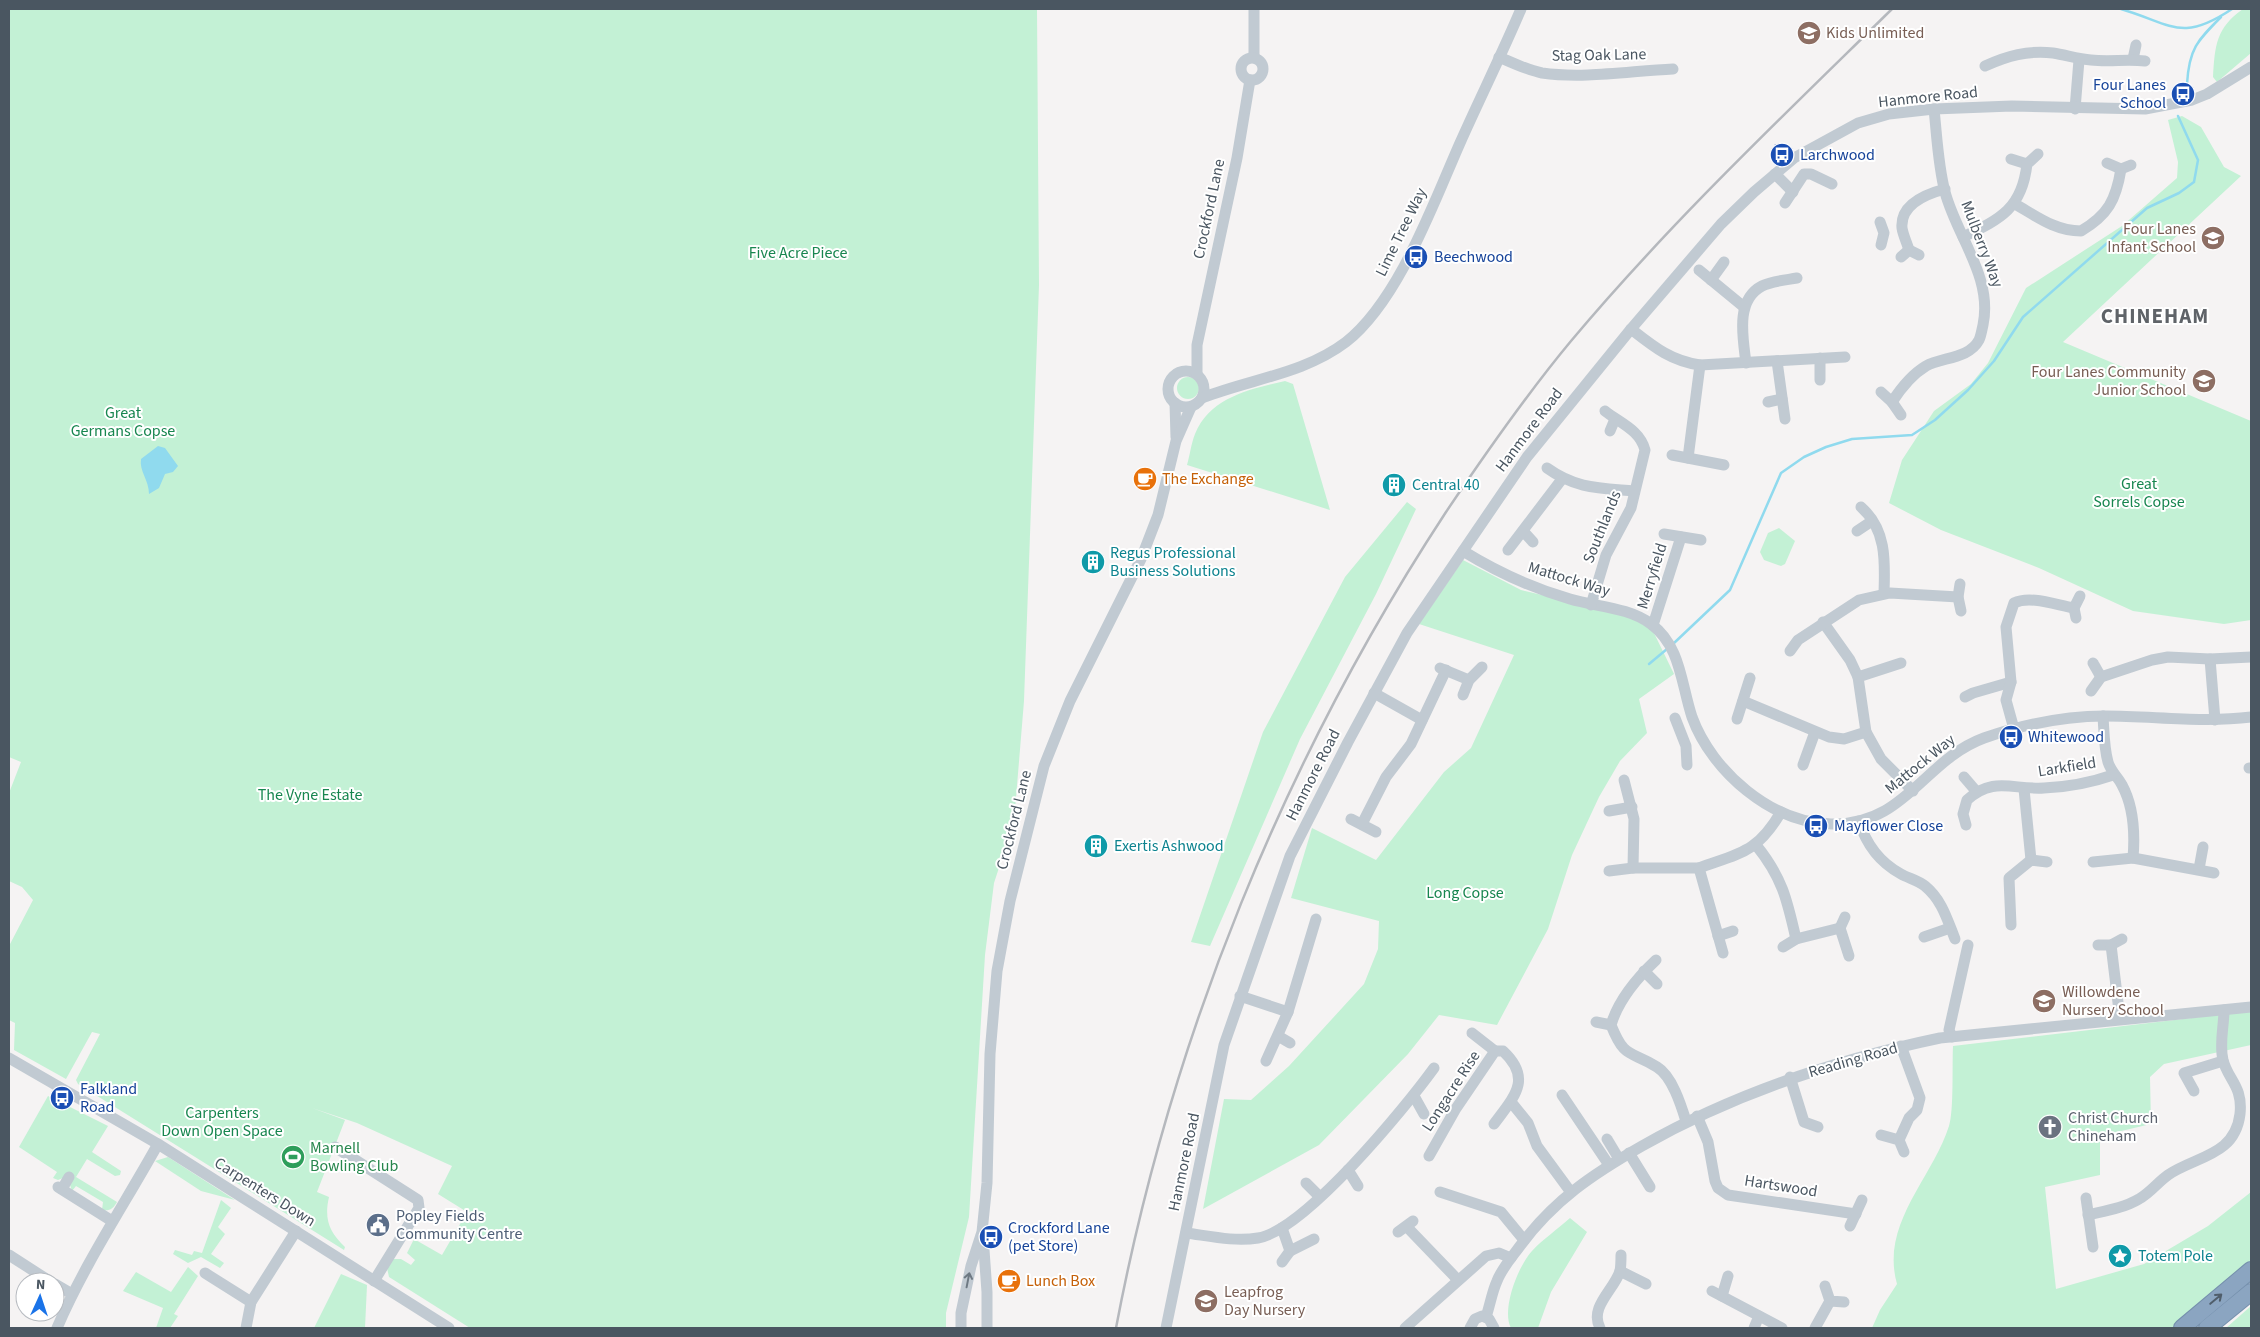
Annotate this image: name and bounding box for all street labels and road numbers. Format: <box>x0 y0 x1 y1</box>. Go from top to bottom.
street label: Stag Oak Lane <box>1551 43 1647 67</box>
street label: Hanmore Road <box>1877 81 1979 113</box>
street label: Crockford Lane <box>1188 157 1230 261</box>
street label: Lime Tree Way <box>1370 183 1432 280</box>
street label: Mulberry Way <box>1955 197 2009 291</box>
street label: Hanmore Road <box>1490 383 1568 477</box>
street label: Southlands <box>1577 487 1627 567</box>
street label: Merryfield <box>1632 540 1672 612</box>
street label: Mattock Way <box>1525 556 1613 602</box>
street label: Hanmore Road <box>1280 725 1346 825</box>
street label: Mattock Way <box>1880 728 1960 799</box>
street label: Larkfield <box>2036 752 2098 782</box>
street label: Crockford Lane <box>991 768 1037 872</box>
street label: Reading Road <box>1806 1037 1900 1083</box>
street label: Longacre Rise <box>1417 1046 1485 1136</box>
street label: Hanmore Road <box>1163 1111 1205 1213</box>
street label: Carpenters Down <box>210 1152 320 1232</box>
street label: Hartswood <box>1743 1169 1819 1203</box>

